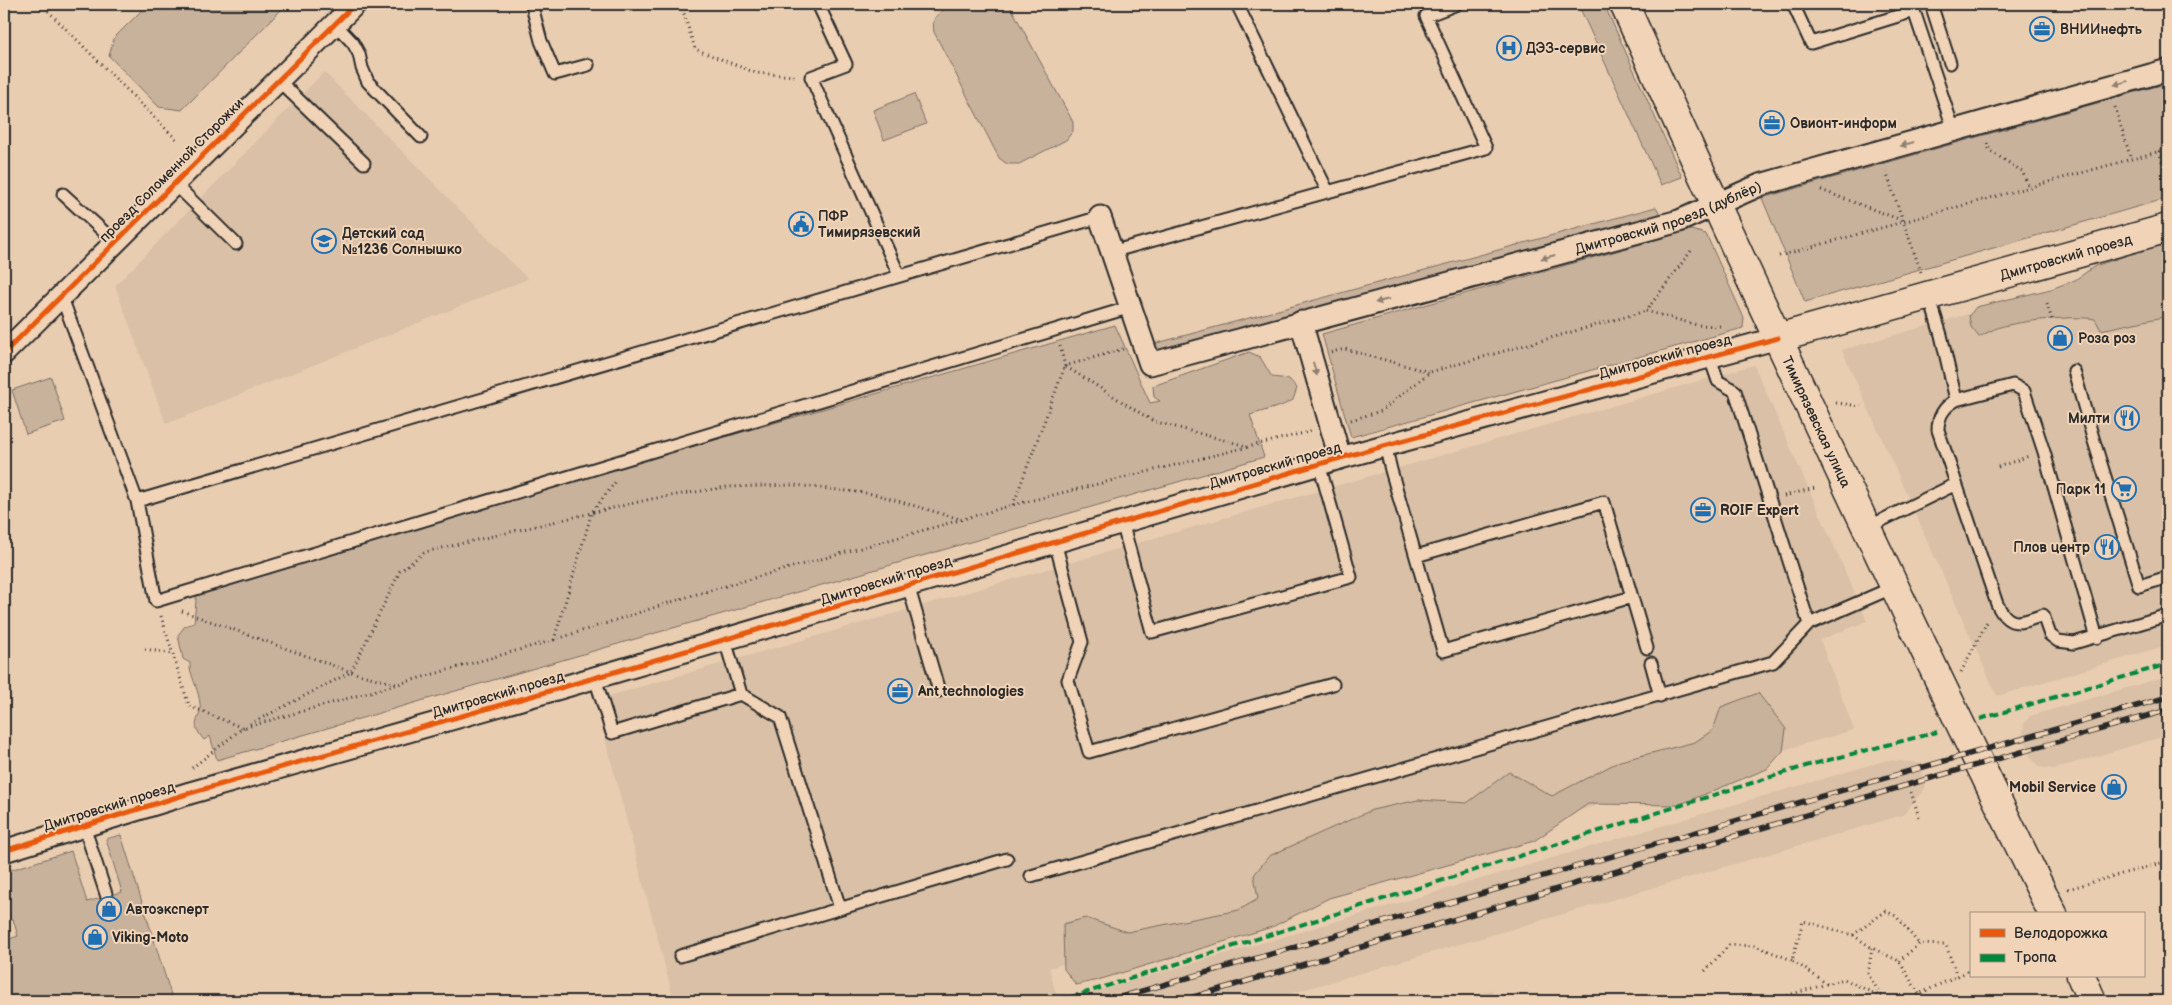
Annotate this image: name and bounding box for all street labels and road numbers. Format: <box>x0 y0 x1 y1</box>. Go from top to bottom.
street label: проезд Соломенной Сторожки <box>96 95 247 246</box>
street label: Дмитровский проезд (дублёр) <box>1573 178 1764 258</box>
street label: Дмитровский проезд <box>1998 230 2134 284</box>
street label: Дмитровский проезд <box>1597 331 1734 382</box>
street label: Тимирязевская улица <box>1778 353 1855 491</box>
street label: Дмитровский проезд <box>1207 438 1343 492</box>
street label: Дмитровский проезд <box>819 552 954 609</box>
street label: Дмитровский проезд <box>430 667 566 721</box>
street label: Дмитровский проезд <box>42 778 177 835</box>

